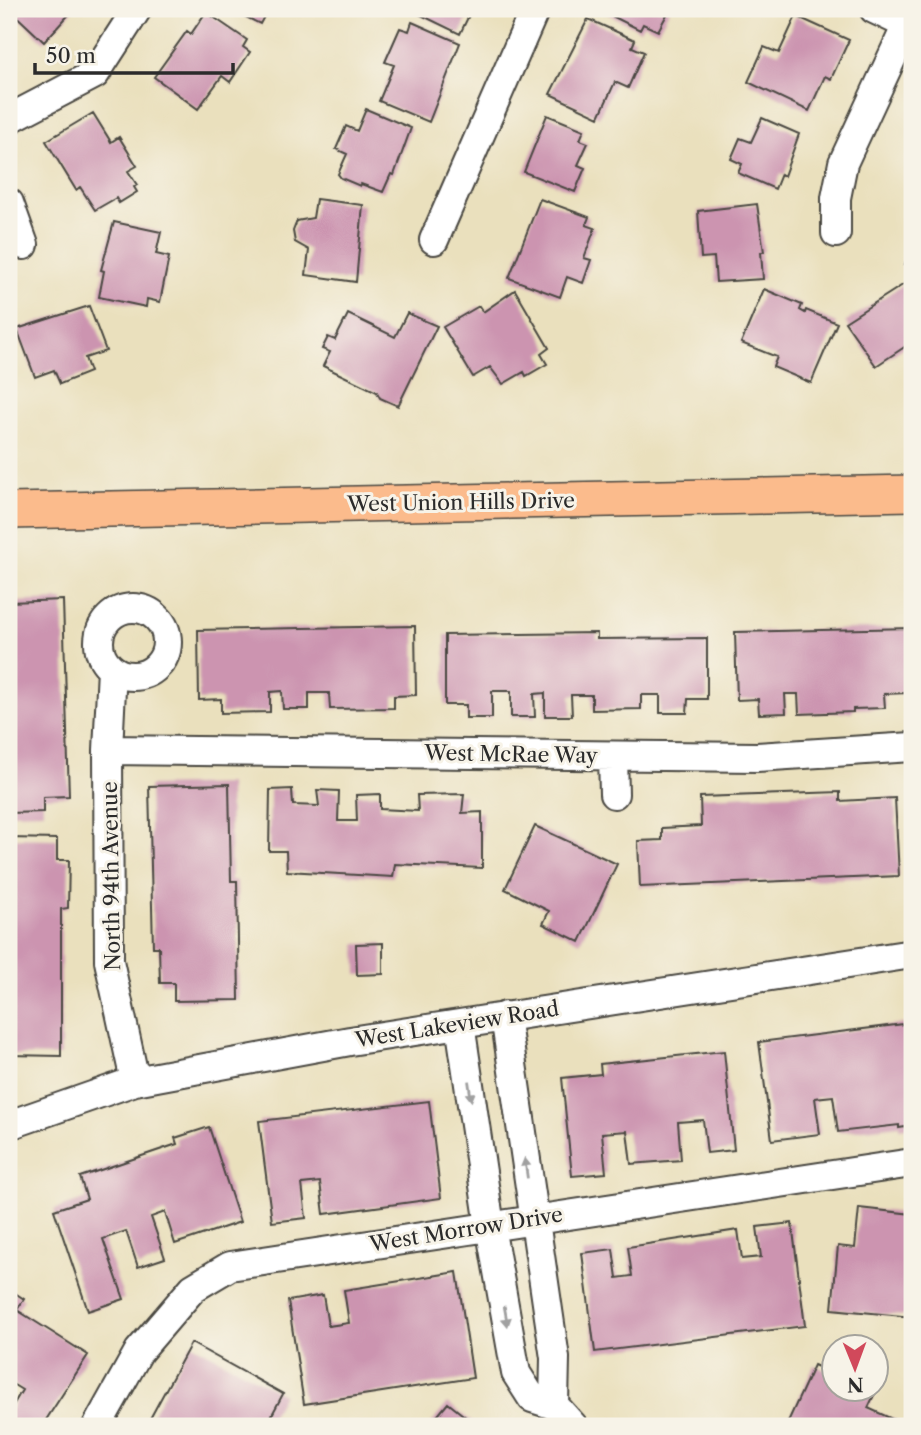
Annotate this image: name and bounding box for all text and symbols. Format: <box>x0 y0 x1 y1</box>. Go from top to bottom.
scale bar <box>35 32 233 76</box>
text: 50 m <box>46 43 96 68</box>
street label: West Union Hills Drive <box>346 488 575 517</box>
street label: West McRae Way <box>423 740 598 768</box>
street label: North 94th Avenue <box>97 781 125 971</box>
street label: West Lakeview Road <box>352 996 561 1053</box>
one-way arrow <box>465 1080 476 1102</box>
one-way arrow <box>520 1156 531 1178</box>
street label: West Morrow Drive <box>367 1201 564 1257</box>
one-way arrow <box>501 1305 512 1327</box>
north arrow <box>820 1334 890 1404</box>
text: N <box>847 1373 864 1396</box>

